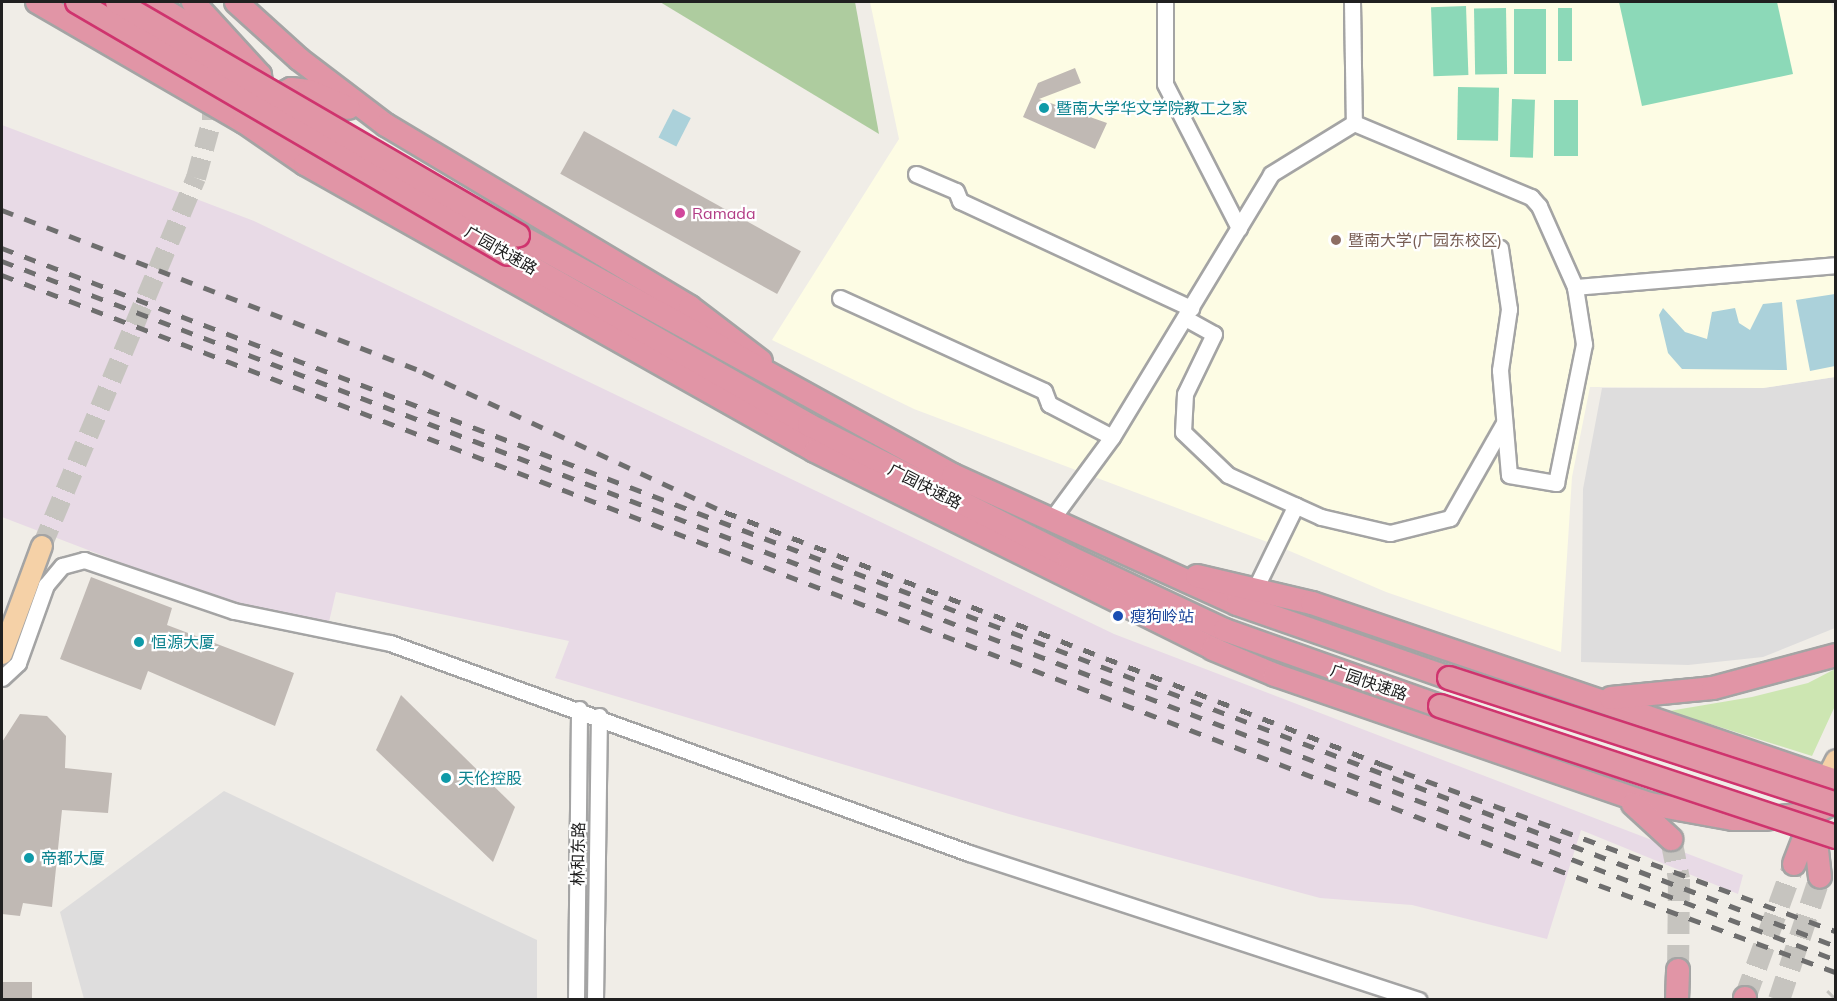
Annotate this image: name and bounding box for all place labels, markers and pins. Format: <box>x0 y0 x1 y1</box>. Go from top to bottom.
place label: 暨南大学华文学院教工之家 <box>1056 98 1248 118</box>
marker: 暨南大学华文学院教工之家 <box>1037 101 1051 115</box>
place label: Ramada <box>692 203 755 223</box>
marker: Ramada <box>673 206 687 220</box>
place label: 暨南大学(广园东校区) <box>1348 230 1502 250</box>
marker: 暨南大学(广园东校区) <box>1329 233 1343 247</box>
place label: 瘦狗岭站 <box>1130 606 1194 626</box>
marker: 瘦狗岭站 <box>1111 609 1125 623</box>
place label: 恒源大厦 <box>151 632 215 652</box>
marker: 恒源大厦 <box>132 635 146 649</box>
place label: 天伦控股 <box>458 768 522 788</box>
marker: 天伦控股 <box>439 771 453 785</box>
place label: 帝都大厦 <box>41 848 105 868</box>
marker: 帝都大厦 <box>22 851 36 865</box>

